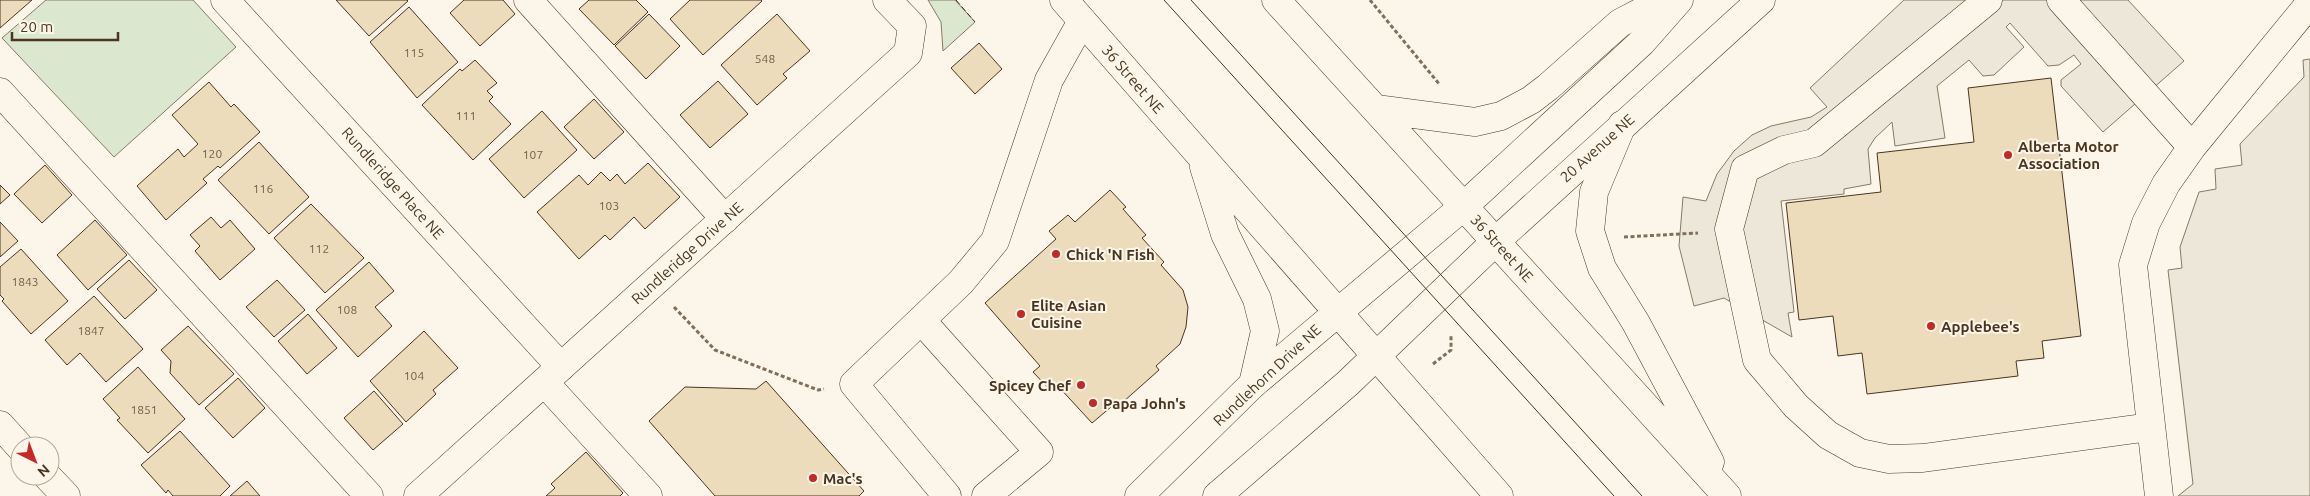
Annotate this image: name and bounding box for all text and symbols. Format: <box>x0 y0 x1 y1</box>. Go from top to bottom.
scale bar <box>12 10 119 42</box>
text: 20 m <box>20 18 53 35</box>
street label: 36 Street NE <box>1099 41 1167 117</box>
house number: 115 <box>404 46 424 59</box>
house number: 548 <box>755 52 775 65</box>
house number: 111 <box>456 109 476 122</box>
street label: 20 Avenue NE <box>1557 110 1637 186</box>
street label: Rundleridge Place NE <box>338 124 448 242</box>
place label: Alberta Motor Association <box>2018 138 2119 172</box>
house number: 120 <box>202 147 222 160</box>
house number: 107 <box>523 148 543 161</box>
marker: Alberta Motor Association <box>2002 149 2014 161</box>
house number: 116 <box>253 182 273 195</box>
house number: 103 <box>599 199 619 212</box>
street label: Rundleridge Drive NE <box>628 199 746 307</box>
street label: 36 Street NE <box>1467 211 1537 285</box>
house number: 112 <box>309 242 329 255</box>
place label: Chick 'N Fish <box>1066 246 1155 263</box>
marker: Chick 'N Fish <box>1050 248 1062 260</box>
house number: 1843 <box>11 275 39 288</box>
place label: Elite Asian Cuisine <box>1031 297 1106 331</box>
house number: 108 <box>337 303 357 316</box>
marker: Elite Asian Cuisine <box>1015 308 1027 320</box>
place label: Applebee's <box>1941 318 2020 335</box>
marker: Applebee's <box>1925 320 1937 332</box>
street label: Rundlehorn Drive NE <box>1210 321 1324 429</box>
house number: 1847 <box>77 324 105 337</box>
house number: 104 <box>404 369 424 382</box>
place label: Spicey Chef <box>989 377 1072 394</box>
marker: Spicey Chef <box>1075 379 1087 391</box>
place label: Papa John's <box>1103 395 1186 412</box>
marker: Papa John's <box>1087 397 1099 409</box>
house number: 1851 <box>130 403 158 416</box>
north arrow <box>10 436 60 486</box>
text: N <box>34 461 53 480</box>
place label: Mac's <box>823 470 863 487</box>
marker: Mac's <box>807 472 819 484</box>

